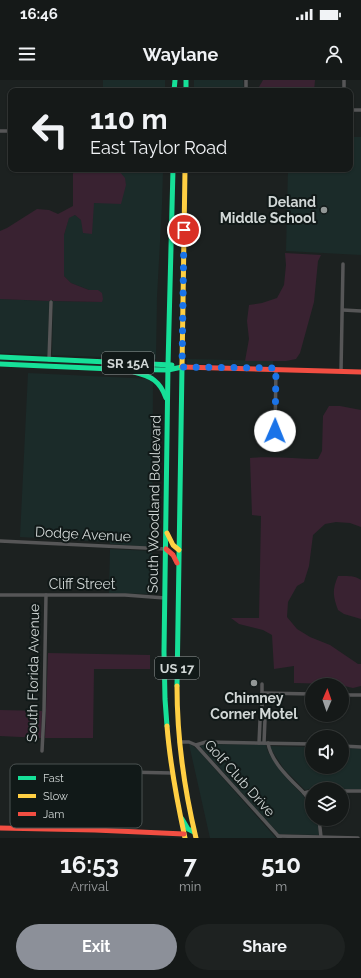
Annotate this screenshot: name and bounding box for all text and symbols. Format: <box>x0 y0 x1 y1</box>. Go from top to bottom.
text: 16:46 <box>20 5 58 23</box>
icon: menu <box>16 43 38 65</box>
icon: person <box>323 43 345 65</box>
text: Waylane <box>143 44 218 65</box>
text: 110 m <box>90 103 168 136</box>
icon: left <box>24 104 76 156</box>
text: East Taylor Road <box>90 137 227 158</box>
place label: Deland Middle School <box>220 194 317 226</box>
marker: Deland Middle School <box>319 205 329 215</box>
pin <box>167 213 201 247</box>
icon: arrive <box>173 219 195 241</box>
road number: SR 15A <box>102 352 154 374</box>
position arrow <box>254 410 296 452</box>
street label: South Woodland Boulevard <box>144 415 164 593</box>
street label: Dodge Avenue <box>35 523 131 545</box>
street label: Cliff Street <box>49 576 116 592</box>
street label: South Florida Avenue <box>24 604 42 742</box>
road number: US 17 <box>155 657 199 679</box>
marker: Chimney Corner Motel <box>249 678 259 688</box>
north arrow <box>305 678 349 722</box>
map controls <box>305 678 349 826</box>
place label: Chimney Corner Motel <box>210 690 298 722</box>
button: sound <box>305 730 349 774</box>
street label: Golf Club Drive <box>201 736 279 820</box>
legend <box>10 764 142 828</box>
text: Fast <box>43 772 64 785</box>
button: layers <box>305 782 349 826</box>
text: Slow <box>43 790 68 803</box>
text: Jam <box>43 808 64 821</box>
text: 16:53 <box>60 850 119 879</box>
text: 7 <box>183 850 197 879</box>
text: 510 <box>261 850 301 879</box>
text: Arrival <box>70 879 109 894</box>
text: min <box>179 879 201 894</box>
text: m <box>275 879 287 894</box>
button: Exit <box>16 924 177 970</box>
button: Share <box>185 924 345 970</box>

